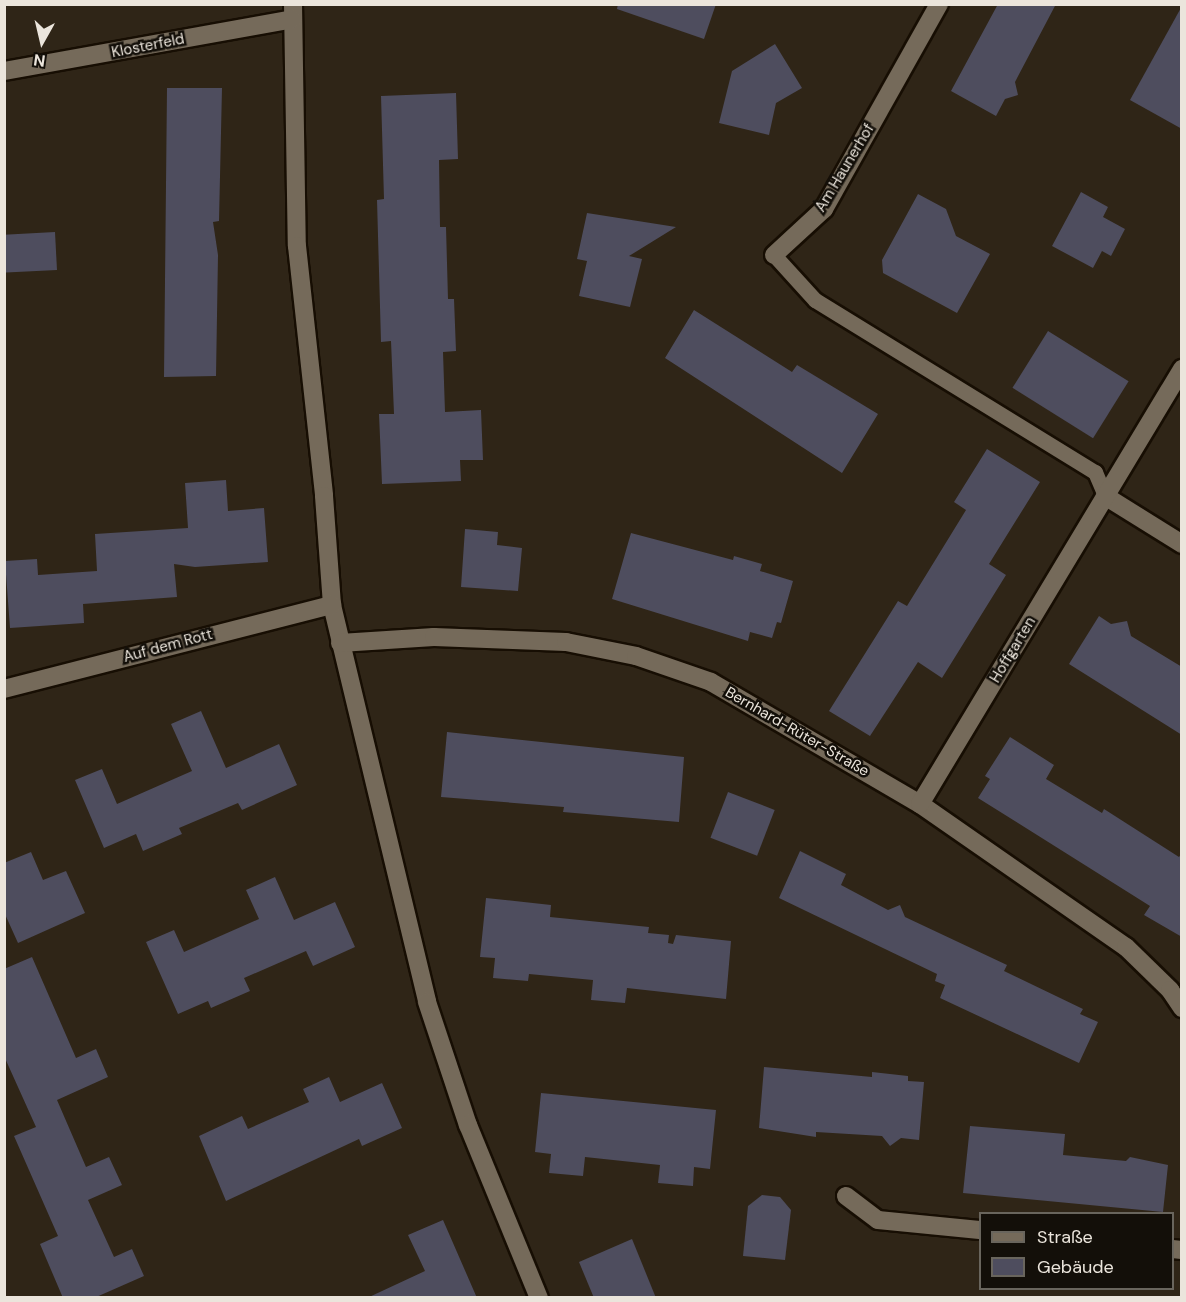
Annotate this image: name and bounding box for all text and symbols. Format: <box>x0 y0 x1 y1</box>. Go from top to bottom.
north arrow <box>12 12 72 72</box>
street label: Klosterfeld <box>110 30 186 62</box>
text: N <box>32 49 47 72</box>
street label: Am Haunerhof <box>812 121 878 215</box>
street label: Hoffgarten <box>986 614 1040 686</box>
street label: Auf dem Rott <box>121 625 215 667</box>
street label: Bernhard-Rüter-Straße <box>722 683 872 781</box>
legend <box>979 1212 1174 1290</box>
text: Straße <box>1037 1225 1093 1249</box>
text: Gebäude <box>1037 1255 1114 1279</box>

